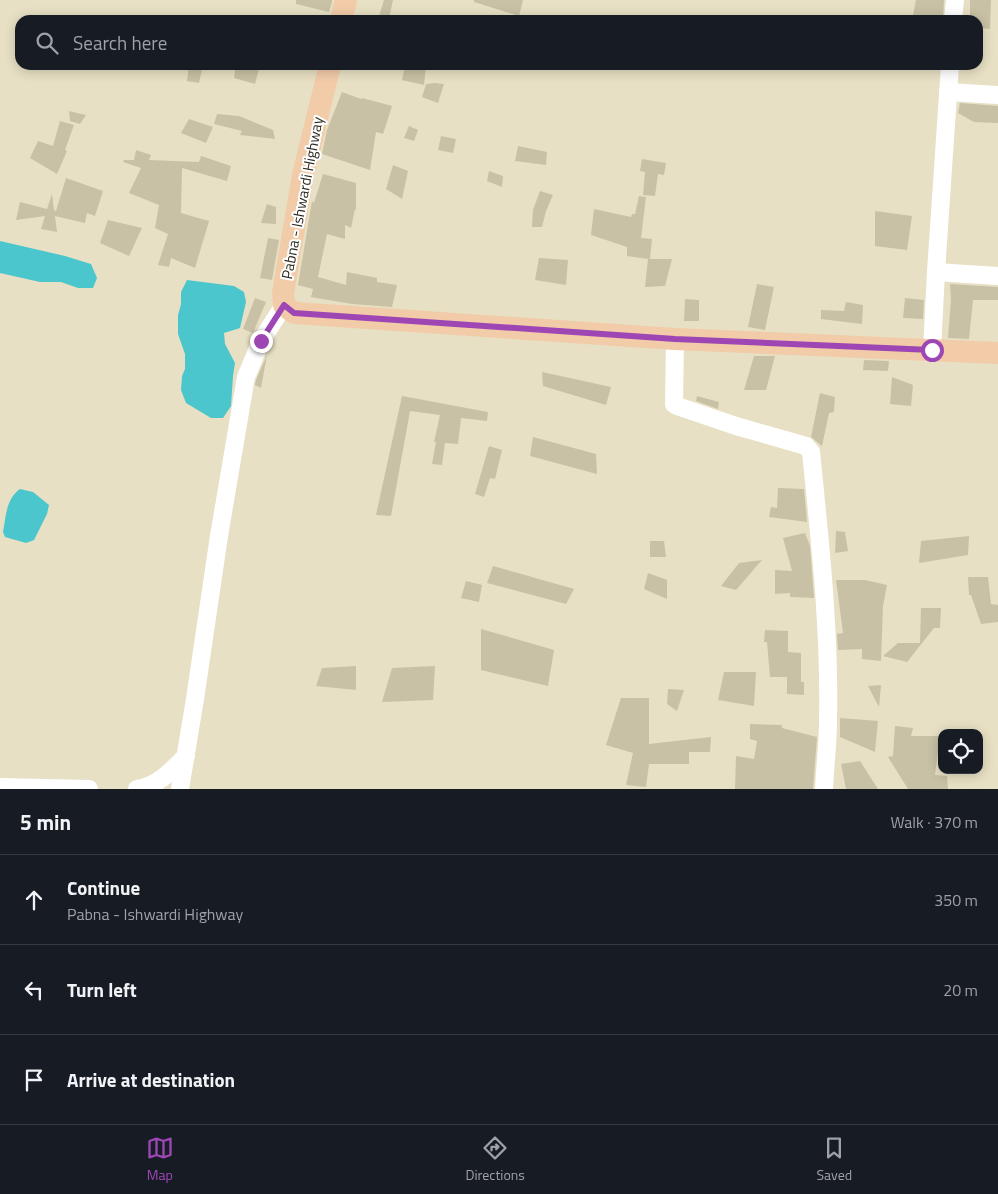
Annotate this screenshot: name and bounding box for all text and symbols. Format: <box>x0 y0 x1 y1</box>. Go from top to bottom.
search box <box>15 15 983 70</box>
text: Search here <box>73 28 167 57</box>
icon: search <box>33 29 61 57</box>
street label: Pabna - Ishwardi Highway <box>275 115 329 281</box>
route end <box>250 330 273 353</box>
route start <box>921 339 944 362</box>
map controls <box>938 729 983 774</box>
button: locate <box>938 729 983 774</box>
text: 5 min <box>20 806 71 838</box>
text: Walk · 370 m <box>890 810 978 834</box>
text: Continue <box>67 873 140 902</box>
icon: ahead <box>20 886 48 914</box>
text: 350 m <box>934 888 978 912</box>
text: Pabna - Ishwardi Highway <box>67 902 243 926</box>
text: Turn left <box>67 975 137 1004</box>
icon: left <box>20 976 48 1004</box>
text: 20 m <box>943 978 978 1002</box>
text: Arrive at destination <box>67 1065 235 1094</box>
icon: arrive <box>20 1066 48 1094</box>
tab: Map <box>146 1134 174 1185</box>
tab: Directions <box>465 1134 525 1185</box>
tab: Saved <box>817 1134 852 1185</box>

